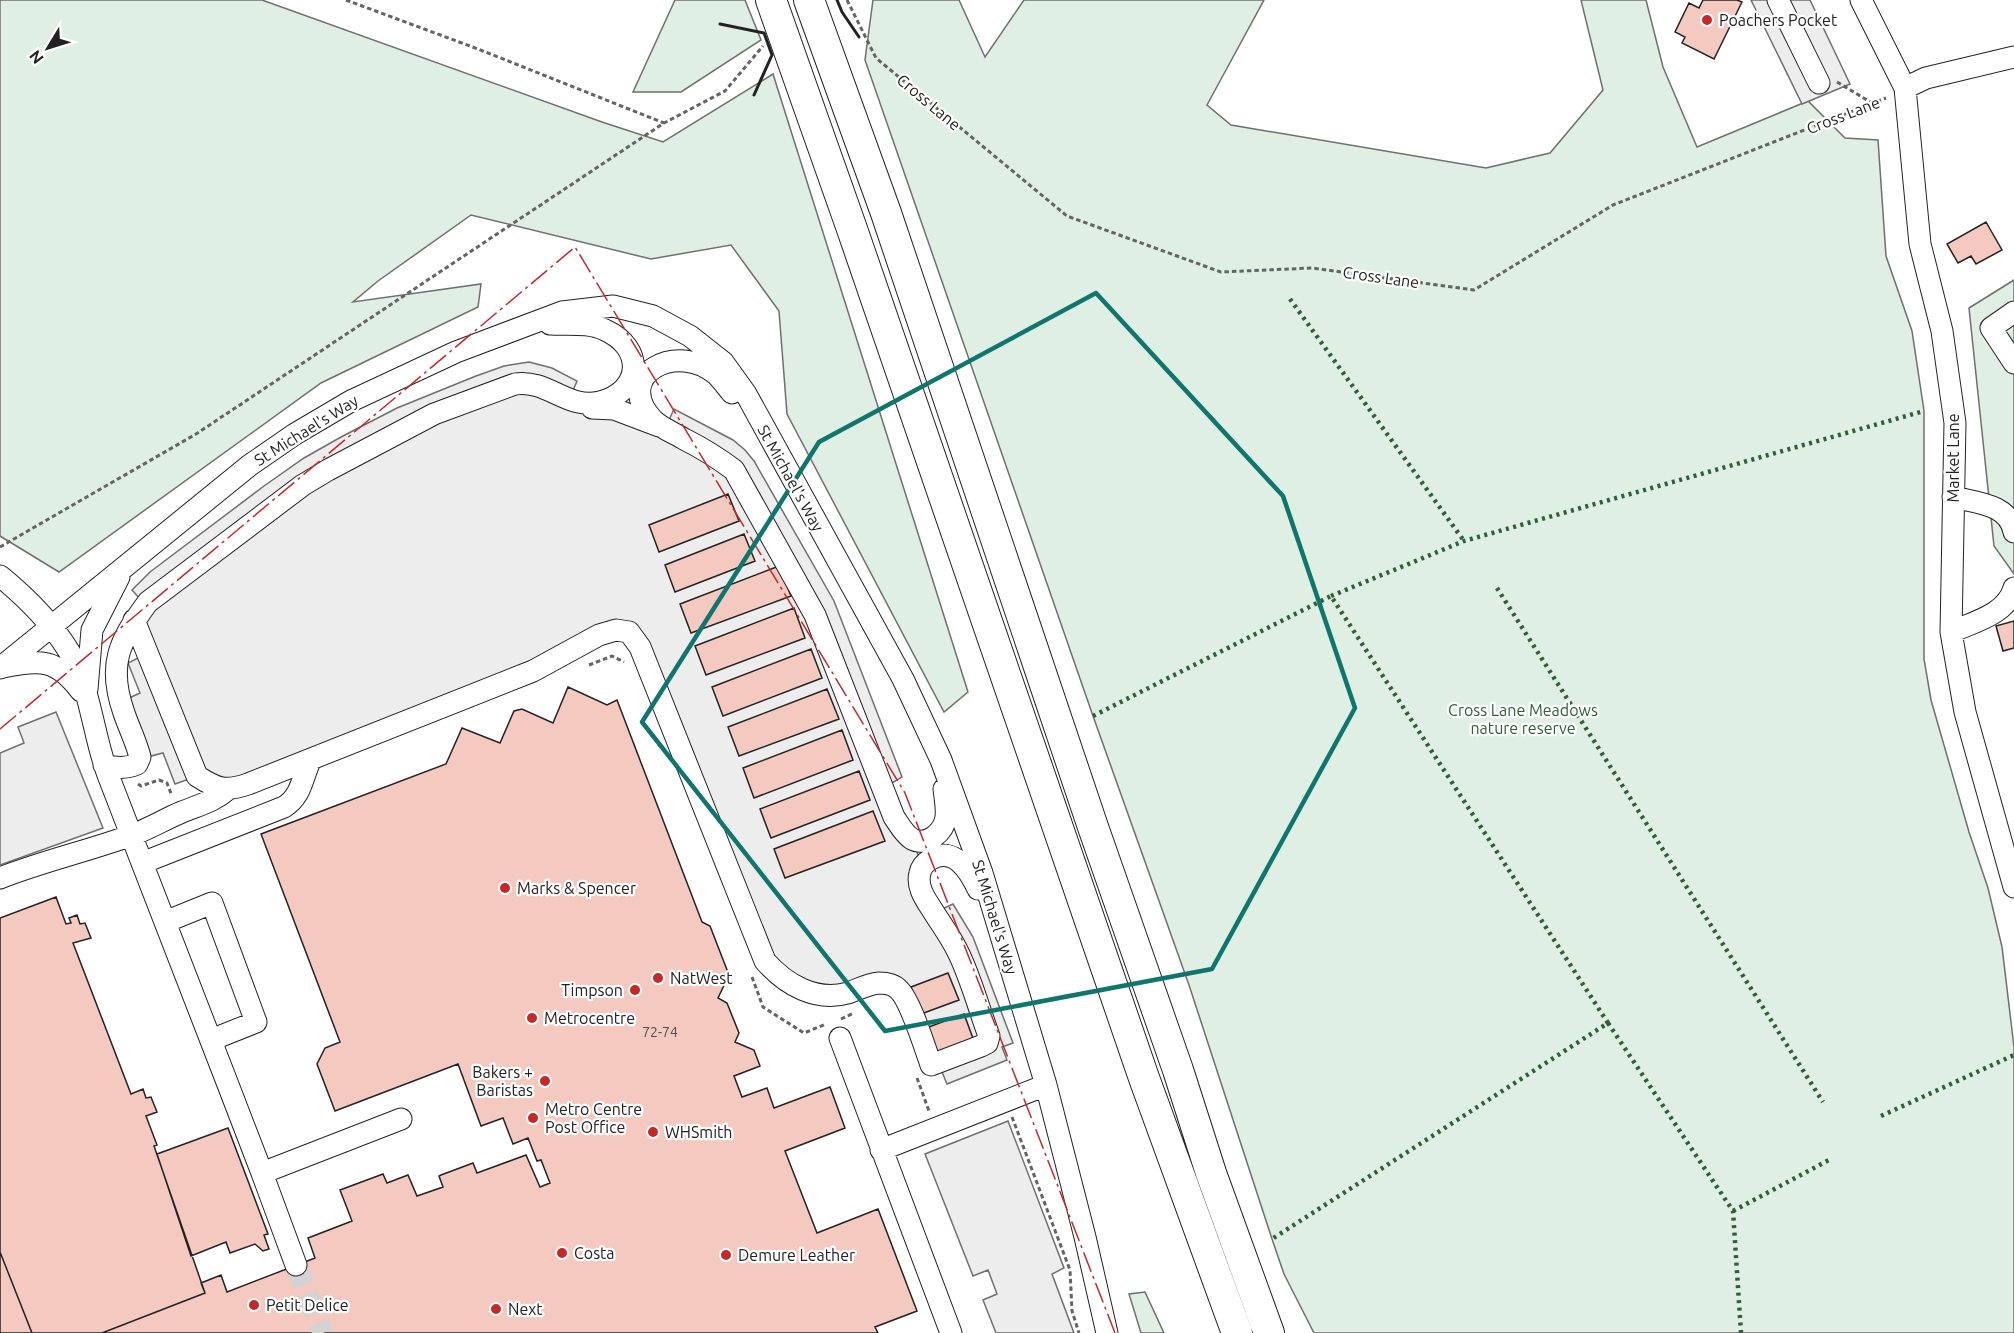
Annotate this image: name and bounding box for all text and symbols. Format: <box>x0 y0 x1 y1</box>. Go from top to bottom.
place label: Poachers Pocket <box>1719 11 1838 29</box>
marker: Poachers Pocket <box>1700 13 1714 27</box>
north arrow <box>18 18 78 78</box>
text: N <box>25 47 47 67</box>
street label: Cross Lane <box>894 70 964 134</box>
street label: Cross Lane <box>1804 93 1882 137</box>
street label: Cross Lane <box>1342 263 1420 291</box>
street label: St Michael's Way <box>251 391 361 469</box>
street label: Market Lane <box>1944 413 1962 503</box>
street label: St Michael's Way <box>754 422 828 535</box>
park label: Cross Lane Meadows nature reserve <box>1448 701 1598 737</box>
street label: St Michael's Way <box>969 858 1021 977</box>
place label: Marks & Spencer <box>517 879 636 897</box>
marker: Marks & Spencer <box>498 881 512 895</box>
place label: NatWest <box>670 969 733 987</box>
marker: NatWest <box>651 971 665 985</box>
place label: Timpson <box>561 981 623 999</box>
marker: Timpson <box>628 983 642 997</box>
place label: Metrocentre <box>544 1009 635 1027</box>
marker: Metrocentre <box>525 1011 539 1025</box>
house number: 72-74 <box>642 1024 678 1040</box>
place label: Bakers + Baristas <box>472 1063 533 1099</box>
marker: Bakers + Baristas <box>538 1074 552 1088</box>
place label: Metro Centre Post Office <box>545 1100 642 1136</box>
marker: Metro Centre Post Office <box>526 1111 540 1125</box>
place label: WHSmith <box>665 1123 732 1141</box>
marker: WHSmith <box>646 1125 660 1139</box>
place label: Costa <box>574 1244 615 1262</box>
marker: Costa <box>555 1246 569 1260</box>
place label: Demure Leather <box>738 1246 855 1264</box>
marker: Demure Leather <box>719 1248 733 1262</box>
place label: Petit Delice <box>266 1296 349 1314</box>
marker: Petit Delice <box>247 1298 261 1312</box>
place label: Next <box>508 1300 543 1318</box>
marker: Next <box>489 1302 503 1316</box>

